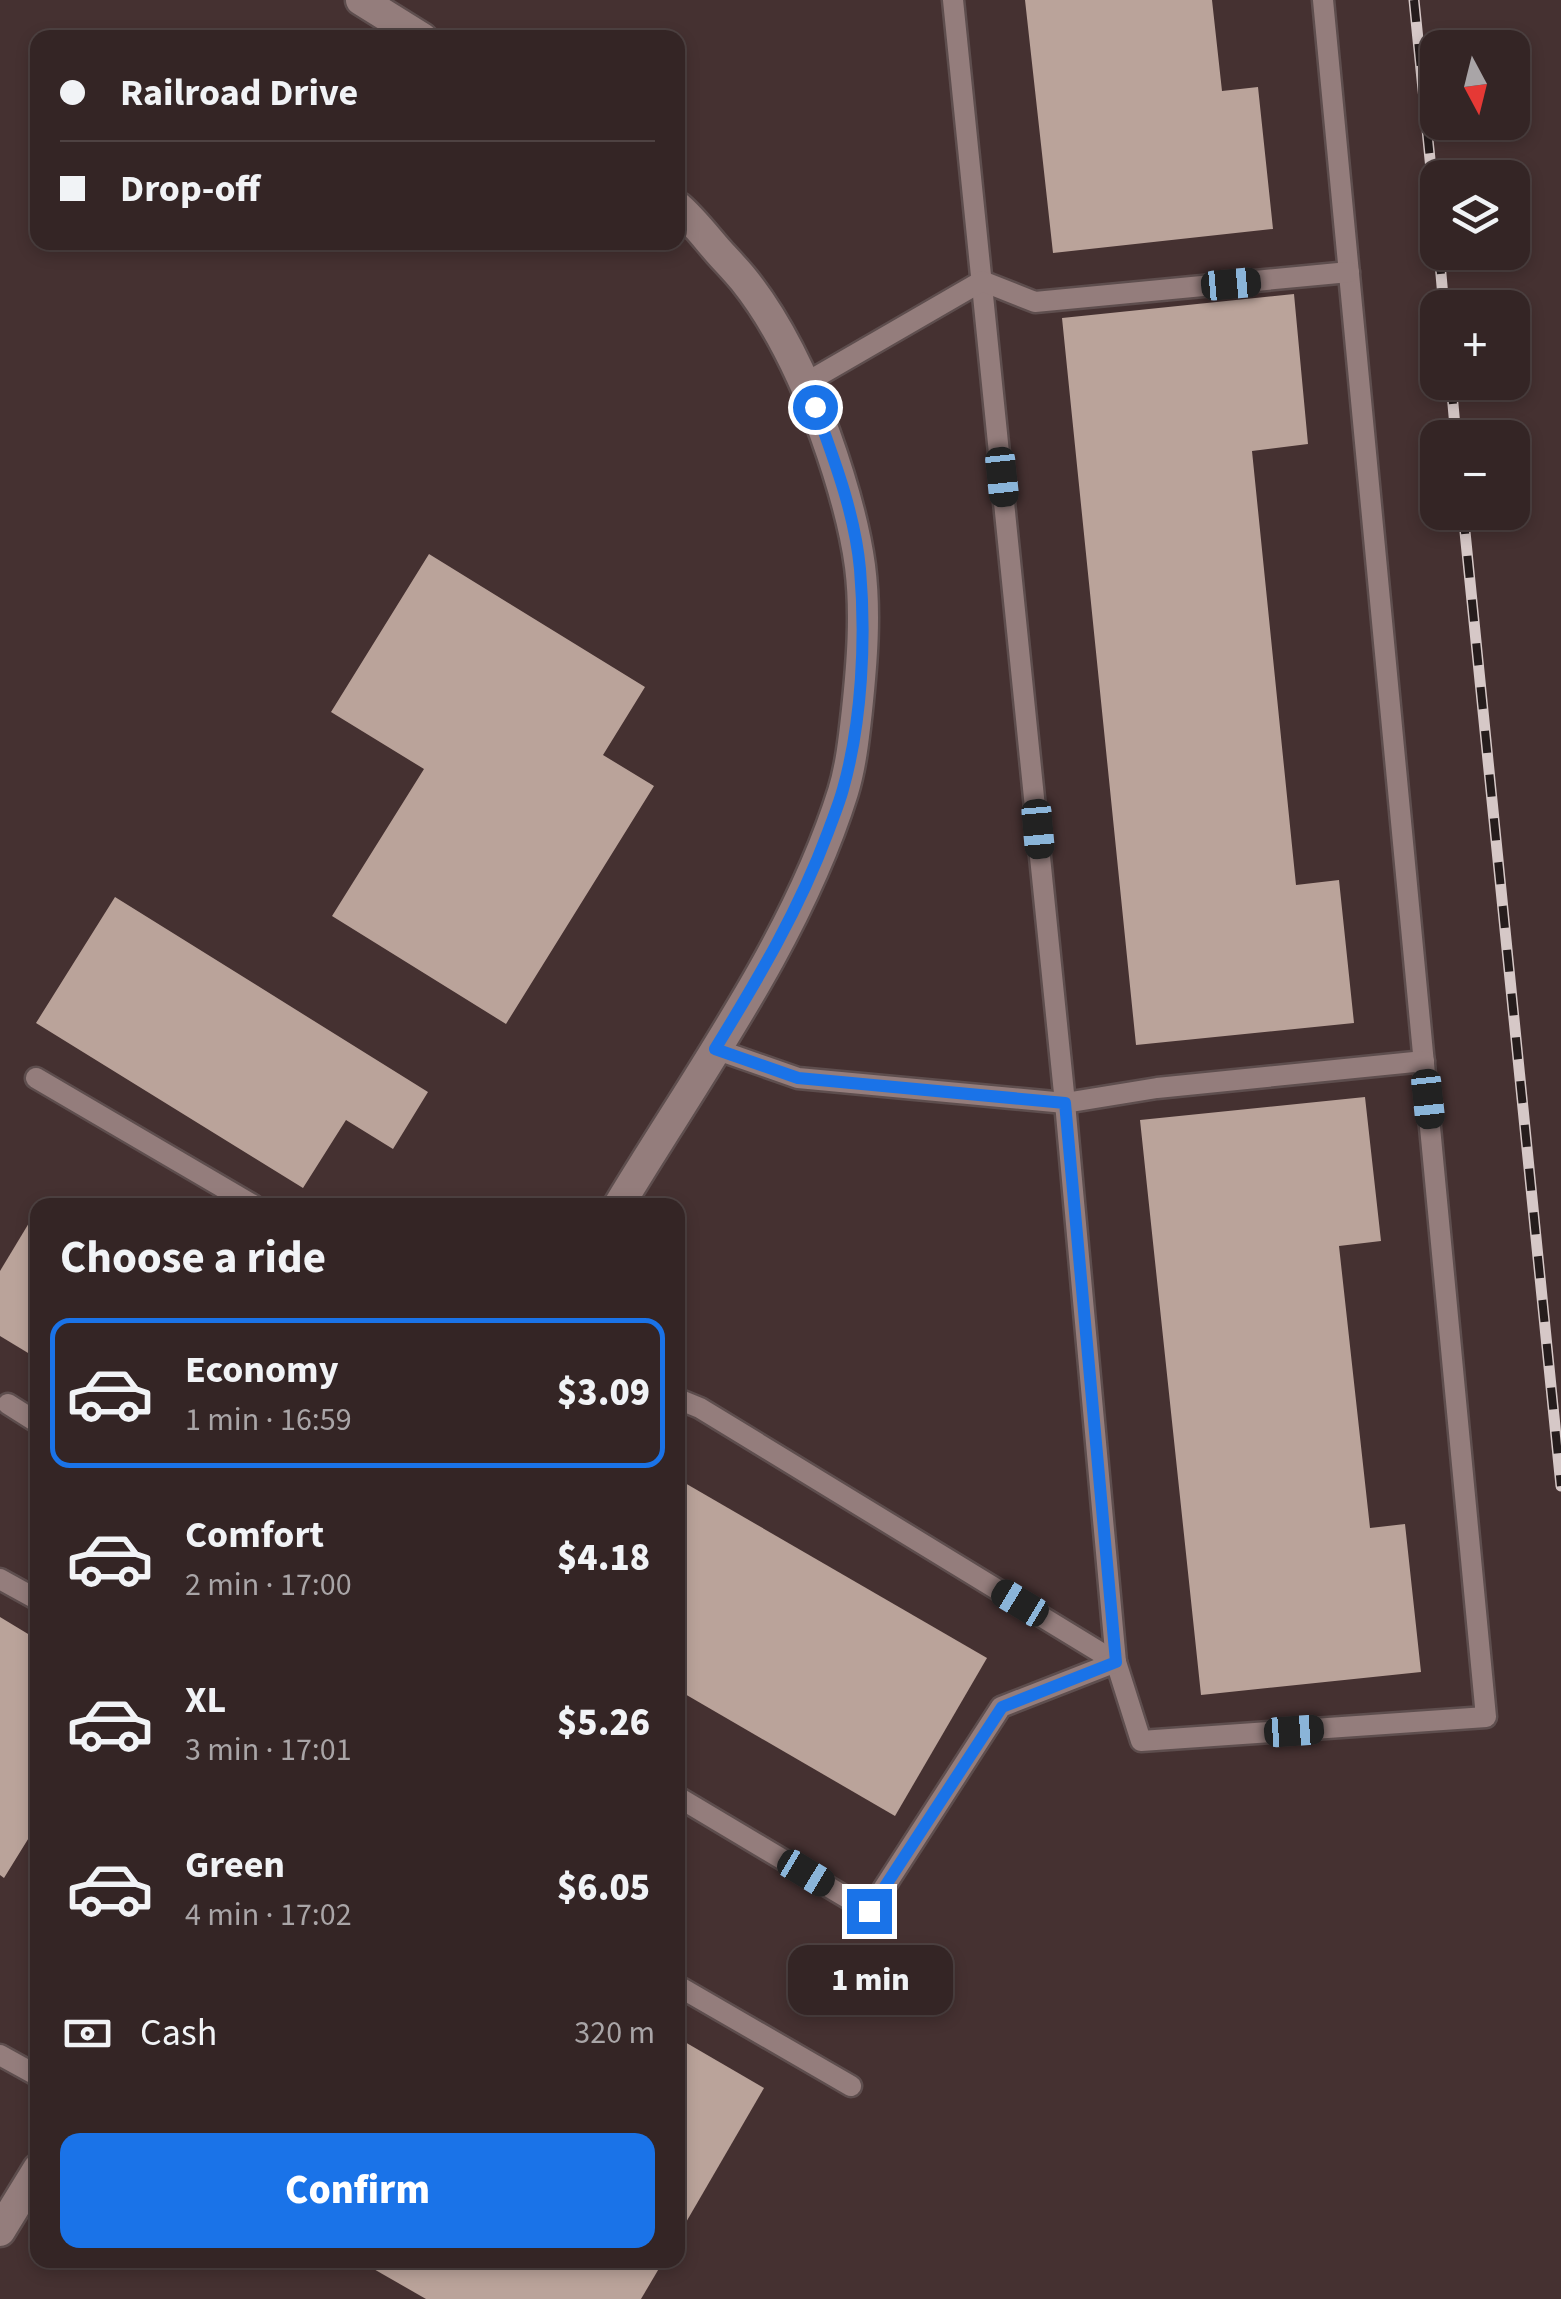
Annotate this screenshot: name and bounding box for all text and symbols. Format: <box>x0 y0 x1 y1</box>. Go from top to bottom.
north arrow <box>1420 30 1530 140</box>
map controls <box>1420 30 1530 530</box>
text: Railroad Drive <box>120 66 358 120</box>
button: layers <box>1420 160 1530 270</box>
text: Drop-off <box>120 162 260 216</box>
car <box>1200 266 1262 302</box>
button: + <box>1420 290 1530 400</box>
route start <box>793 385 838 430</box>
button: − <box>1420 420 1530 530</box>
car <box>984 446 1020 508</box>
car <box>1020 798 1056 860</box>
car <box>1410 1068 1446 1130</box>
text: Choose a ride <box>60 1226 326 1290</box>
text: Economy <box>185 1343 338 1397</box>
icon: car <box>65 1348 155 1438</box>
text: $3.09 <box>557 1366 650 1420</box>
text: 1 min · 16:59 <box>185 1397 352 1443</box>
text: Comfort <box>185 1508 324 1562</box>
icon: car <box>65 1513 155 1603</box>
text: $4.18 <box>557 1531 650 1585</box>
text: 2 min · 17:00 <box>185 1562 352 1608</box>
car <box>987 1575 1053 1631</box>
text: XL <box>185 1673 226 1727</box>
icon: car <box>65 1678 155 1768</box>
text: $5.26 <box>557 1696 650 1750</box>
car <box>1263 1714 1325 1748</box>
text: 3 min · 17:01 <box>185 1727 352 1773</box>
text: Green <box>185 1838 285 1892</box>
icon: car <box>65 1843 155 1933</box>
car <box>773 1845 839 1901</box>
text: $6.05 <box>557 1861 650 1915</box>
route end <box>847 1889 892 1934</box>
text: 4 min · 17:02 <box>185 1892 352 1938</box>
callout: 1 min <box>786 1946 952 2016</box>
text: 1 min <box>831 1957 910 2003</box>
icon: cash <box>60 2006 115 2061</box>
text: Cash <box>140 2006 217 2060</box>
text: 320 m <box>574 2010 655 2056</box>
button: Confirm <box>60 2133 655 2248</box>

